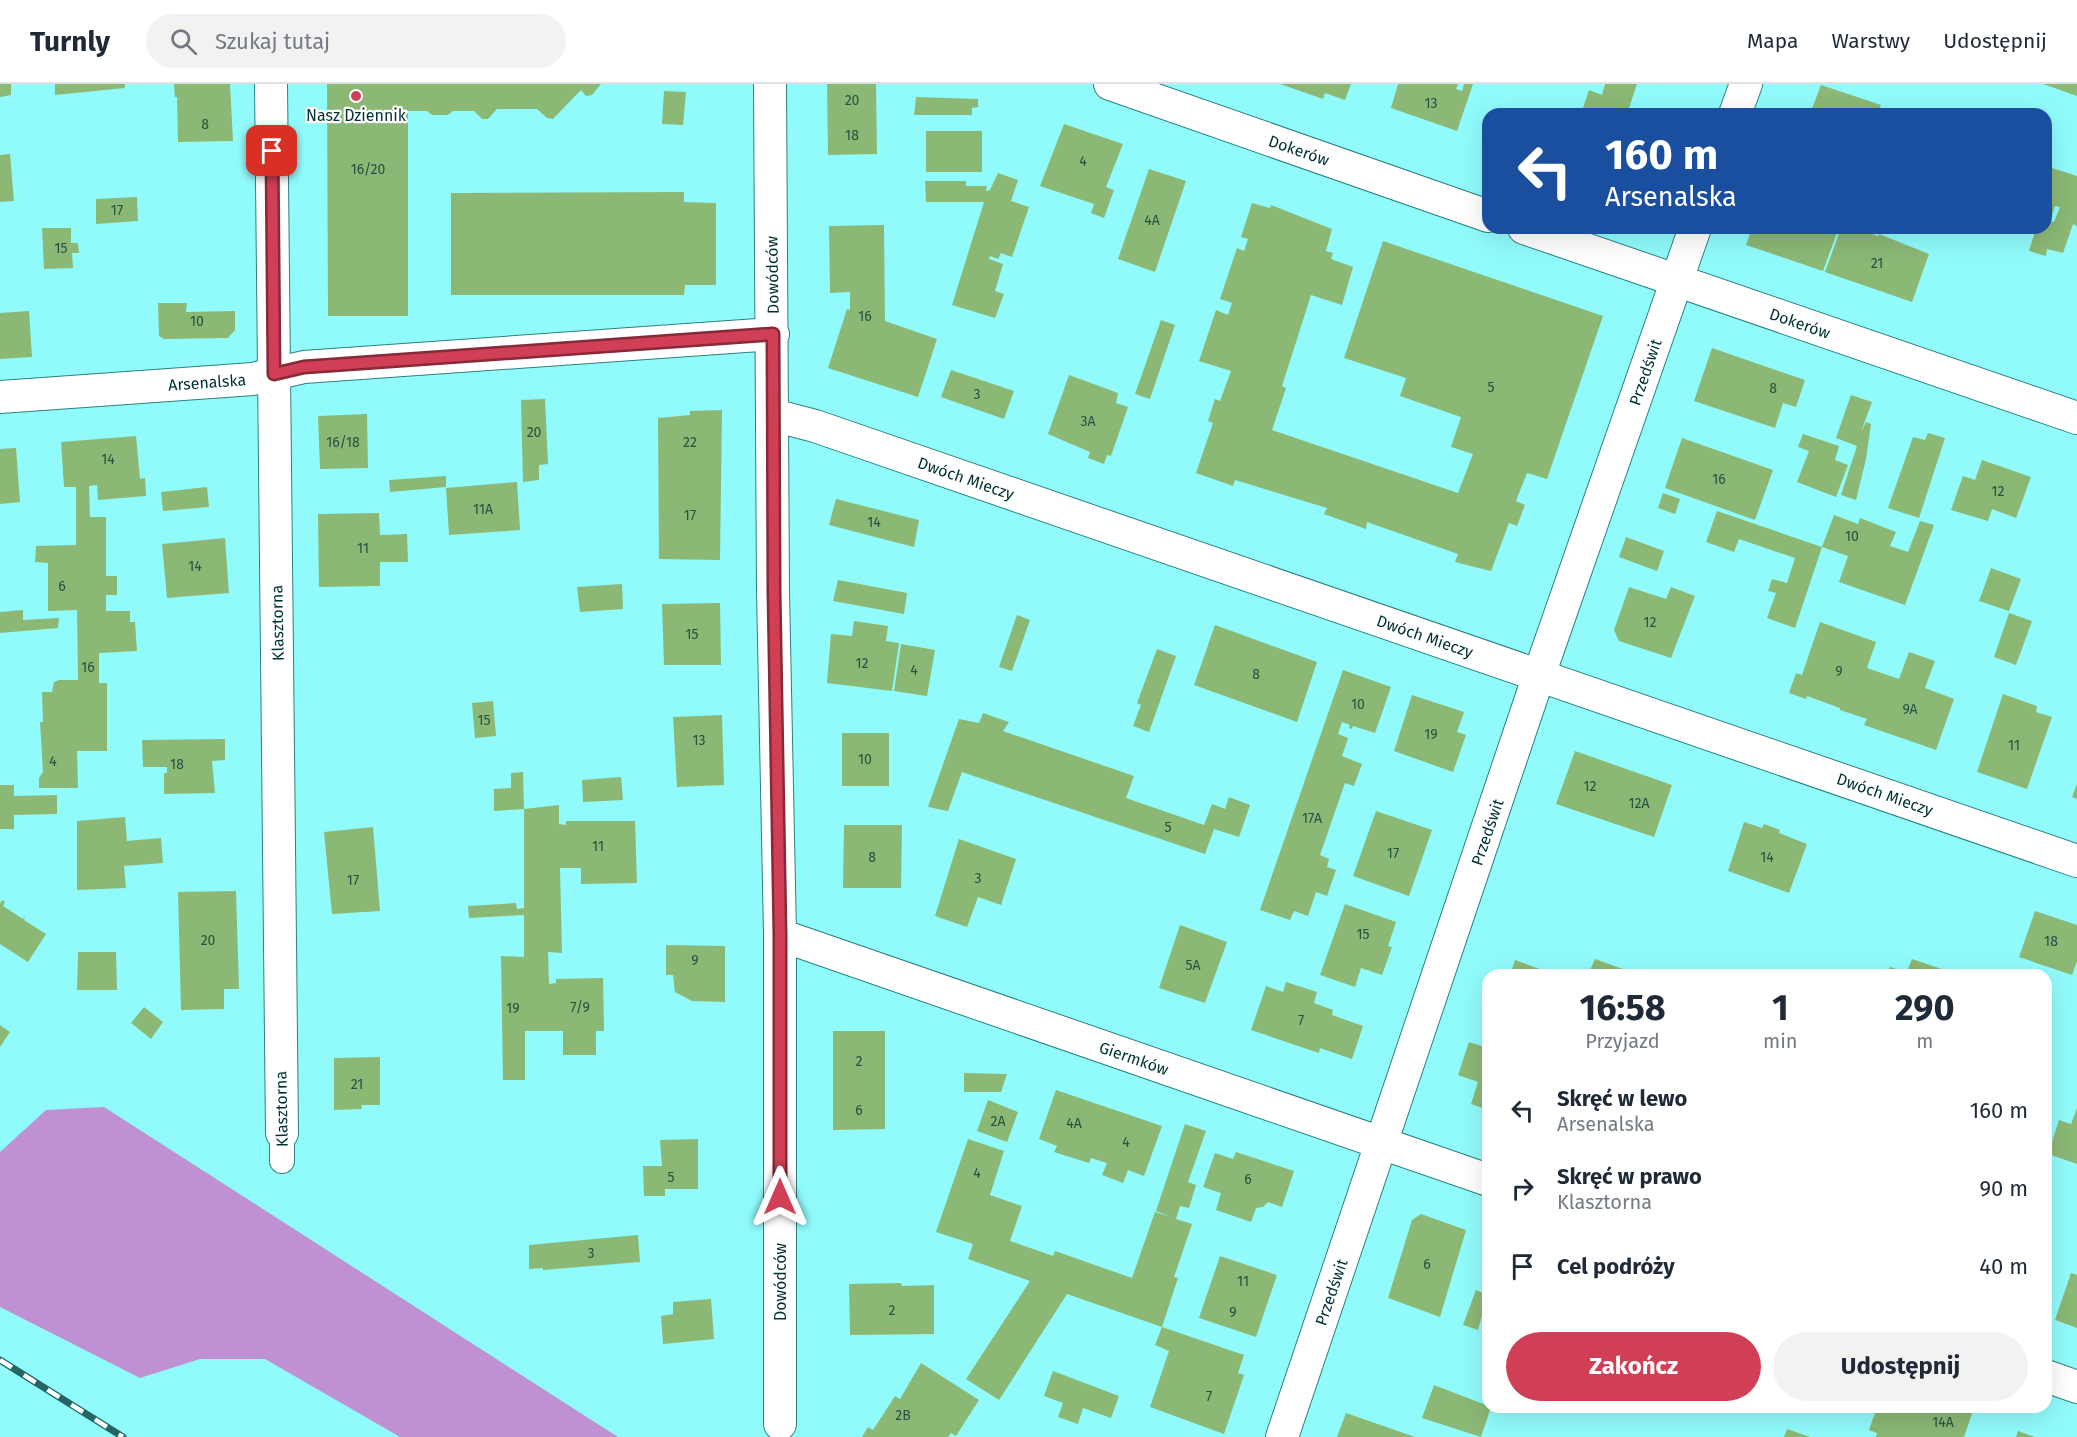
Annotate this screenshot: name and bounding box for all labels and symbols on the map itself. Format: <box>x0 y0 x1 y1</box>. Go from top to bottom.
marker: Nasz Dziennik <box>349 89 363 103</box>
house number: 20 <box>845 92 860 109</box>
house number: 13 <box>1424 95 1438 112</box>
place label: Nasz Dziennik <box>306 106 407 125</box>
house number: 8 <box>201 116 209 133</box>
pin <box>246 125 297 176</box>
house number: 18 <box>845 127 859 144</box>
street label: Dokerów <box>1266 131 1332 170</box>
house number: 4 <box>1079 153 1087 170</box>
house number: 16/20 <box>351 161 386 178</box>
house number: 17 <box>111 202 123 219</box>
house number: 4A <box>1144 212 1160 229</box>
street label: Dowódców <box>762 235 783 314</box>
house number: 15 <box>54 240 68 257</box>
house number: 21 <box>1871 255 1883 272</box>
street label: Dokerów <box>1767 304 1833 343</box>
house number: 16 <box>858 308 872 325</box>
house number: 10 <box>190 313 204 330</box>
street label: Przedświt <box>1625 336 1666 408</box>
street label: Arsenalska <box>167 370 247 395</box>
house number: 5 <box>1487 379 1495 396</box>
house number: 8 <box>1769 380 1777 397</box>
house number: 3 <box>974 386 981 403</box>
house number: 3A <box>1080 413 1096 430</box>
house number: 20 <box>527 424 542 441</box>
house number: 16/18 <box>326 434 360 451</box>
house number: 22 <box>683 434 697 451</box>
house number: 14 <box>101 451 115 468</box>
street label: Dwóch Mieczy <box>915 453 1017 504</box>
house number: 16 <box>1712 471 1726 488</box>
house number: 12 <box>1992 483 2005 500</box>
house number: 11A <box>473 501 493 518</box>
house number: 17 <box>684 507 696 524</box>
house number: 14 <box>867 514 881 531</box>
house number: 10 <box>1845 528 1859 545</box>
house number: 11 <box>357 540 369 557</box>
house number: 14 <box>188 558 202 575</box>
house number: 6 <box>58 578 66 595</box>
street label: Klasztorna <box>267 585 288 661</box>
street label: Dwóch Mieczy <box>1374 611 1476 662</box>
house number: 12 <box>1644 614 1657 631</box>
house number: 15 <box>685 626 699 643</box>
house number: 12 <box>856 655 869 672</box>
house number: 16 <box>81 659 95 676</box>
house number: 4 <box>910 662 918 679</box>
house number: 9 <box>1835 663 1843 680</box>
house number: 8 <box>1252 666 1260 683</box>
house number: 10 <box>1351 696 1365 713</box>
house number: 9A <box>1902 701 1918 718</box>
house number: 15 <box>477 712 491 729</box>
house number: 19 <box>1424 726 1438 743</box>
house number: 13 <box>692 732 706 749</box>
house number: 11 <box>2008 737 2020 754</box>
house number: 10 <box>858 751 872 768</box>
house number: 4 <box>49 753 57 770</box>
house number: 18 <box>170 756 184 773</box>
street label: Dwóch Mieczy <box>1834 769 1936 820</box>
house number: 12 <box>1584 778 1597 795</box>
house number: 12A <box>1628 795 1650 812</box>
street label: Przedświt <box>1467 796 1508 868</box>
house number: 17A <box>1302 810 1322 827</box>
house number: 5 <box>1164 819 1172 836</box>
house number: 11 <box>592 838 604 855</box>
house number: 17 <box>1387 845 1399 862</box>
house number: 8 <box>868 849 876 866</box>
house number: 14 <box>1760 849 1774 866</box>
house number: 3 <box>975 870 982 887</box>
house number: 17 <box>347 872 359 889</box>
house number: 15 <box>1356 926 1370 943</box>
house number: 20 <box>201 932 216 949</box>
house number: 18 <box>2044 933 2058 950</box>
house number: 9 <box>691 952 699 969</box>
house number: 5A <box>1185 957 1201 974</box>
house number: 7/9 <box>570 999 590 1016</box>
house number: 19 <box>506 1000 520 1017</box>
house number: 7 <box>1298 1012 1304 1029</box>
street label: Giermków <box>1097 1038 1171 1079</box>
house number: 2 <box>856 1053 863 1070</box>
street label: Klasztorna <box>271 1071 292 1147</box>
house number: 21 <box>351 1076 363 1093</box>
house number: 6 <box>855 1102 863 1119</box>
house number: 2A <box>991 1113 1005 1130</box>
house number: 4A <box>1066 1115 1082 1132</box>
house number: 4 <box>1122 1134 1130 1151</box>
position arrow <box>748 1165 812 1229</box>
house number: 4 <box>973 1165 981 1182</box>
house number: 5 <box>667 1169 675 1186</box>
house number: 6 <box>1244 1171 1252 1188</box>
street label: Dowódców <box>771 1242 790 1321</box>
house number: 3 <box>588 1245 595 1262</box>
street label: Przedświt <box>1311 1256 1352 1328</box>
house number: 6 <box>1423 1256 1431 1273</box>
house number: 11 <box>1237 1273 1249 1290</box>
house number: 2 <box>889 1302 896 1319</box>
house number: 9 <box>1229 1304 1237 1321</box>
house number: 7 <box>1206 1388 1212 1405</box>
house number: 2B <box>895 1407 911 1424</box>
house number: 14A <box>1932 1414 1954 1431</box>

